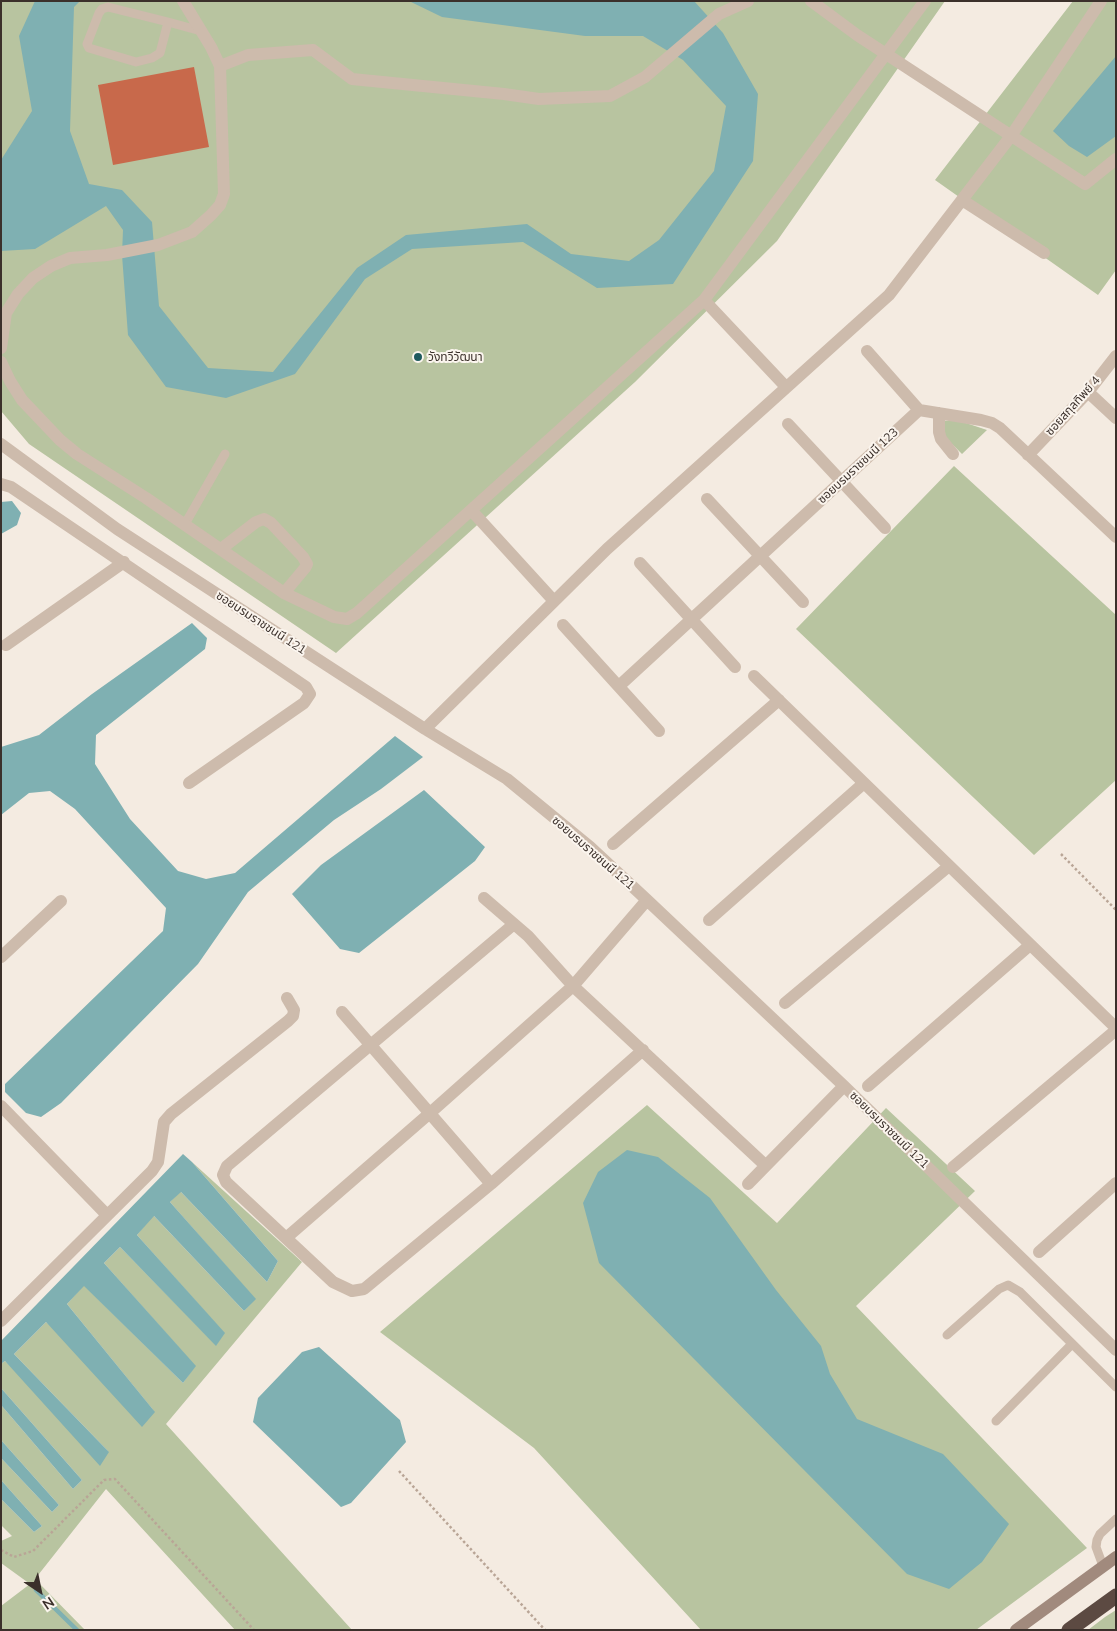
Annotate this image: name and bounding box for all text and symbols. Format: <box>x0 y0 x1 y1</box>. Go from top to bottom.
place label: วังทวีวัฒนา <box>428 350 483 364</box>
marker: วังทวีวัฒนา <box>412 351 424 363</box>
street label: ซอยสกุลทิพย์ 4 <box>1043 373 1103 439</box>
street label: ซอยบรมราชชนนี 123 <box>815 425 901 507</box>
street label: ซอยบรมราชชนนี 121 <box>213 588 309 658</box>
street label: ซอยบรมราชชนนี 121 <box>549 813 637 893</box>
street label: ซอยบรมราชชนนี 121 <box>846 1089 932 1171</box>
north arrow <box>15 1566 65 1616</box>
text: N <box>39 1593 58 1614</box>

